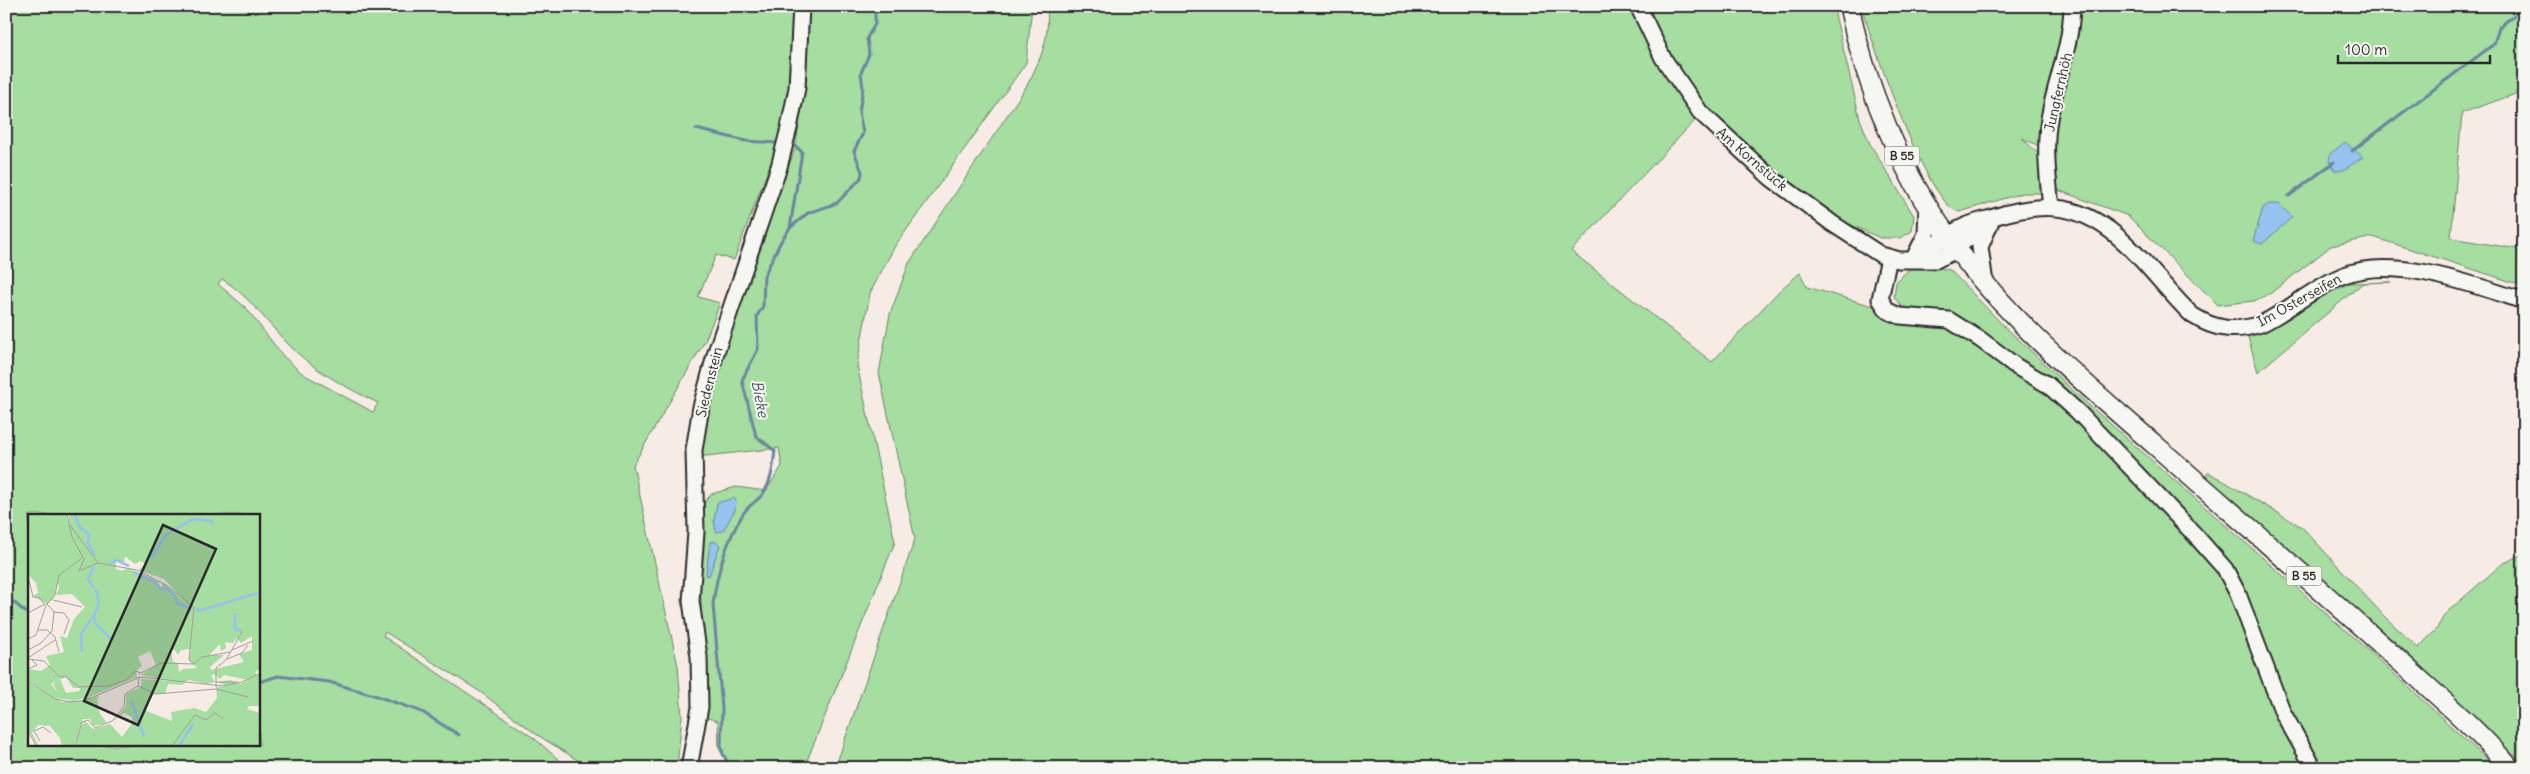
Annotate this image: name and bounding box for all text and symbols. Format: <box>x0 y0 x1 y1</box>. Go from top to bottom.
scale bar <box>2338 32 2490 64</box>
text: 100 m <box>2345 40 2387 59</box>
street label: Jungfernhöh <box>2040 51 2076 133</box>
street label: Am Kornstück <box>1713 123 1791 195</box>
road number: B 55 <box>1884 146 1920 166</box>
street label: Im Osterseifen <box>2254 269 2344 331</box>
street label: Siedenstein <box>692 345 726 419</box>
water label: Bieke <box>748 379 774 420</box>
inset map <box>28 514 260 746</box>
road number: B 55 <box>2286 566 2322 586</box>

